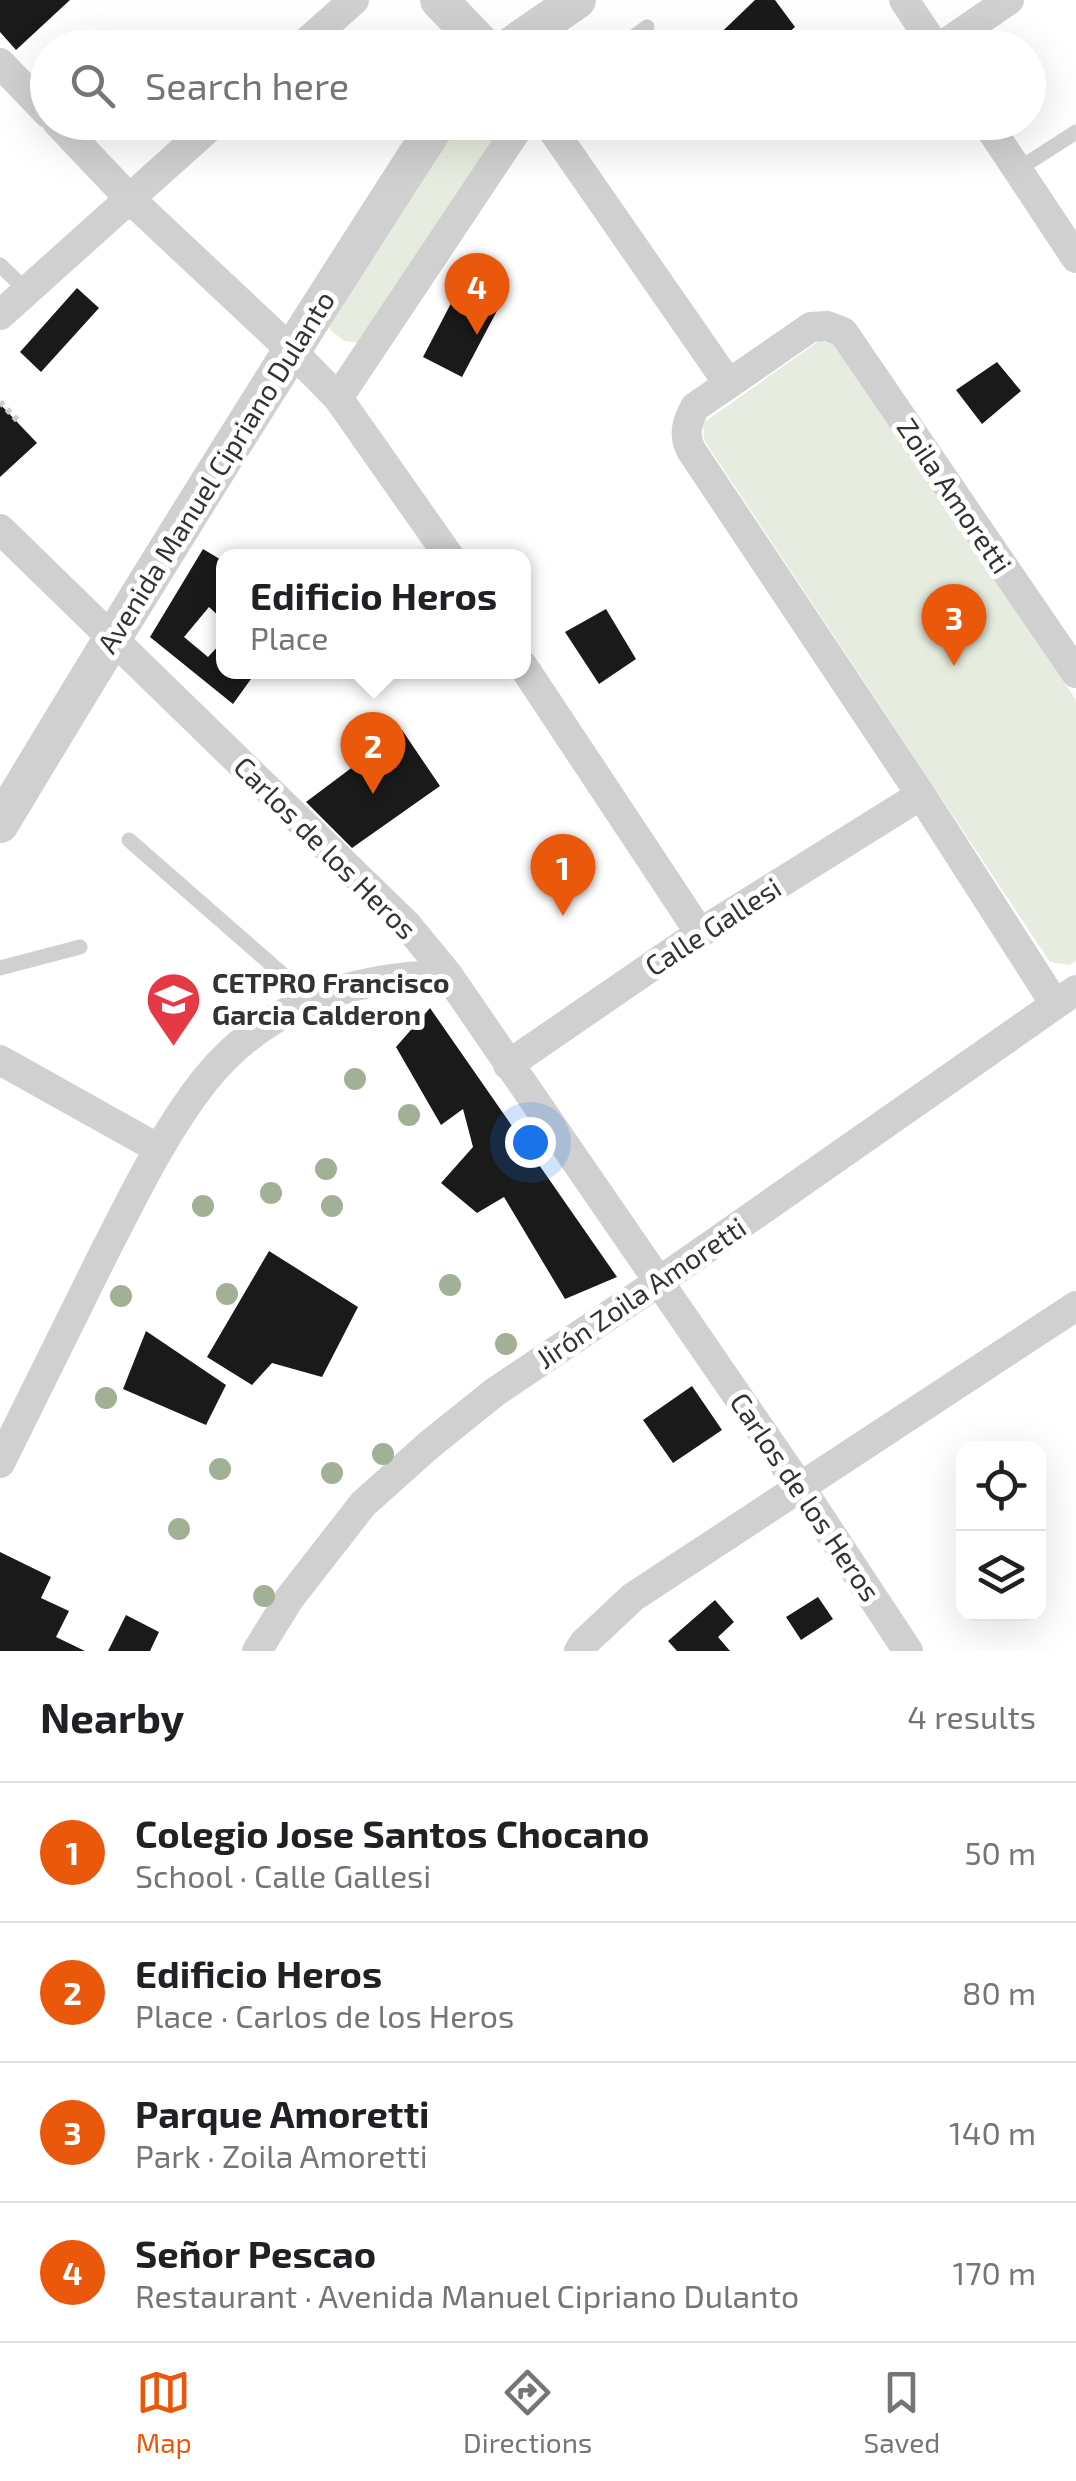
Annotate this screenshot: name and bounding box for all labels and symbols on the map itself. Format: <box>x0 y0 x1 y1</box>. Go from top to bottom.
pin: 4 <box>444 252 510 335</box>
street label: Avenida Manuel Cipriano Dulanto <box>89 284 341 659</box>
street label: Zoila Amoretti <box>890 411 1019 580</box>
pin: 3 <box>922 584 986 666</box>
pin: 2 <box>340 712 406 794</box>
street label: Carlos de los Heros <box>227 749 424 946</box>
pin: 1 <box>530 834 596 916</box>
street label: Calle Gallesi <box>638 870 787 983</box>
place label: CETPRO Francisco Garcia Calderon <box>212 965 449 1031</box>
school or university icon: CETPRO Francisco Garcia Calderon <box>143 969 203 1048</box>
your location <box>505 1117 556 1168</box>
street label: Jirón Zoila Amoretti <box>529 1209 752 1375</box>
street label: Carlos de los Heros <box>724 1386 888 1607</box>

